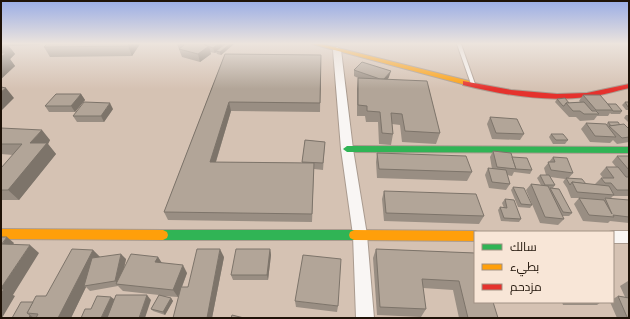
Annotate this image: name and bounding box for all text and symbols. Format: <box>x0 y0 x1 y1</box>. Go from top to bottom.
legend <box>474 231 614 303</box>
text: سالك <box>510 240 537 254</box>
text: بطيء <box>510 260 539 277</box>
text: مزدحم <box>510 280 542 295</box>

